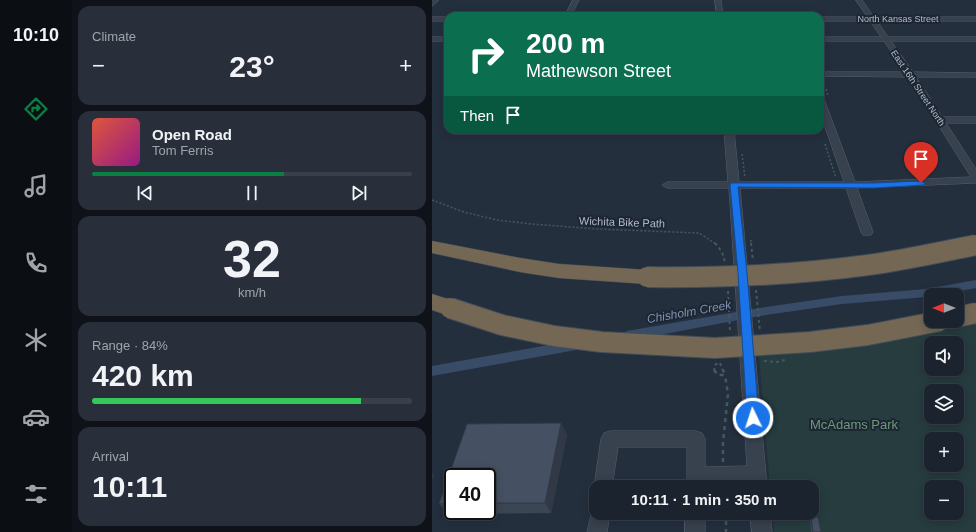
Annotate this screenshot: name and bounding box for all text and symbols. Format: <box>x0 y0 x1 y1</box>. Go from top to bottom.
street label: North Kansas Street <box>857 14 939 24</box>
text: 10:10 <box>13 25 59 45</box>
icon: right <box>460 28 512 80</box>
text: 200 m <box>526 28 605 59</box>
text: Climate <box>92 29 136 44</box>
street label: East 16th Street North <box>889 48 947 128</box>
text: 23° <box>229 50 275 83</box>
text: − <box>92 53 105 78</box>
text: + <box>399 53 412 78</box>
text: Mathewson Street <box>526 61 671 81</box>
icon: directions <box>22 95 50 123</box>
icon: arrive <box>502 104 524 126</box>
text: Then <box>460 107 494 124</box>
text: Open Road <box>152 126 232 143</box>
pin <box>904 142 938 183</box>
text: Tom Ferris <box>152 143 213 158</box>
icon: arrive <box>910 148 932 170</box>
icon: music <box>22 172 50 200</box>
icon: previous <box>134 182 156 204</box>
icon: pause <box>241 182 263 204</box>
icon: next <box>348 182 370 204</box>
street label: Wichita Bike Path <box>579 214 665 230</box>
text: 32 <box>223 230 281 288</box>
icon: phone <box>22 249 50 277</box>
text: km/h <box>238 285 266 300</box>
north arrow <box>924 288 964 328</box>
map controls <box>924 288 964 520</box>
water label: Chisholm Creek <box>646 298 733 326</box>
icon: climate <box>22 326 50 354</box>
button: sound <box>924 336 964 376</box>
text: Range · 84% <box>92 338 168 353</box>
text: 420 km <box>92 359 194 392</box>
button: layers <box>924 384 964 424</box>
position arrow <box>732 397 774 439</box>
icon: car <box>22 403 50 431</box>
park label: McAdams Park <box>810 417 899 432</box>
button: + <box>924 432 964 472</box>
text: Arrival <box>92 449 129 464</box>
speed limit sign: 40 <box>444 468 496 520</box>
text: 10:11 <box>92 470 167 503</box>
icon: filters <box>22 480 50 508</box>
button: − <box>924 480 964 520</box>
text: 10:11 · 1 min · 350 m <box>631 491 777 508</box>

